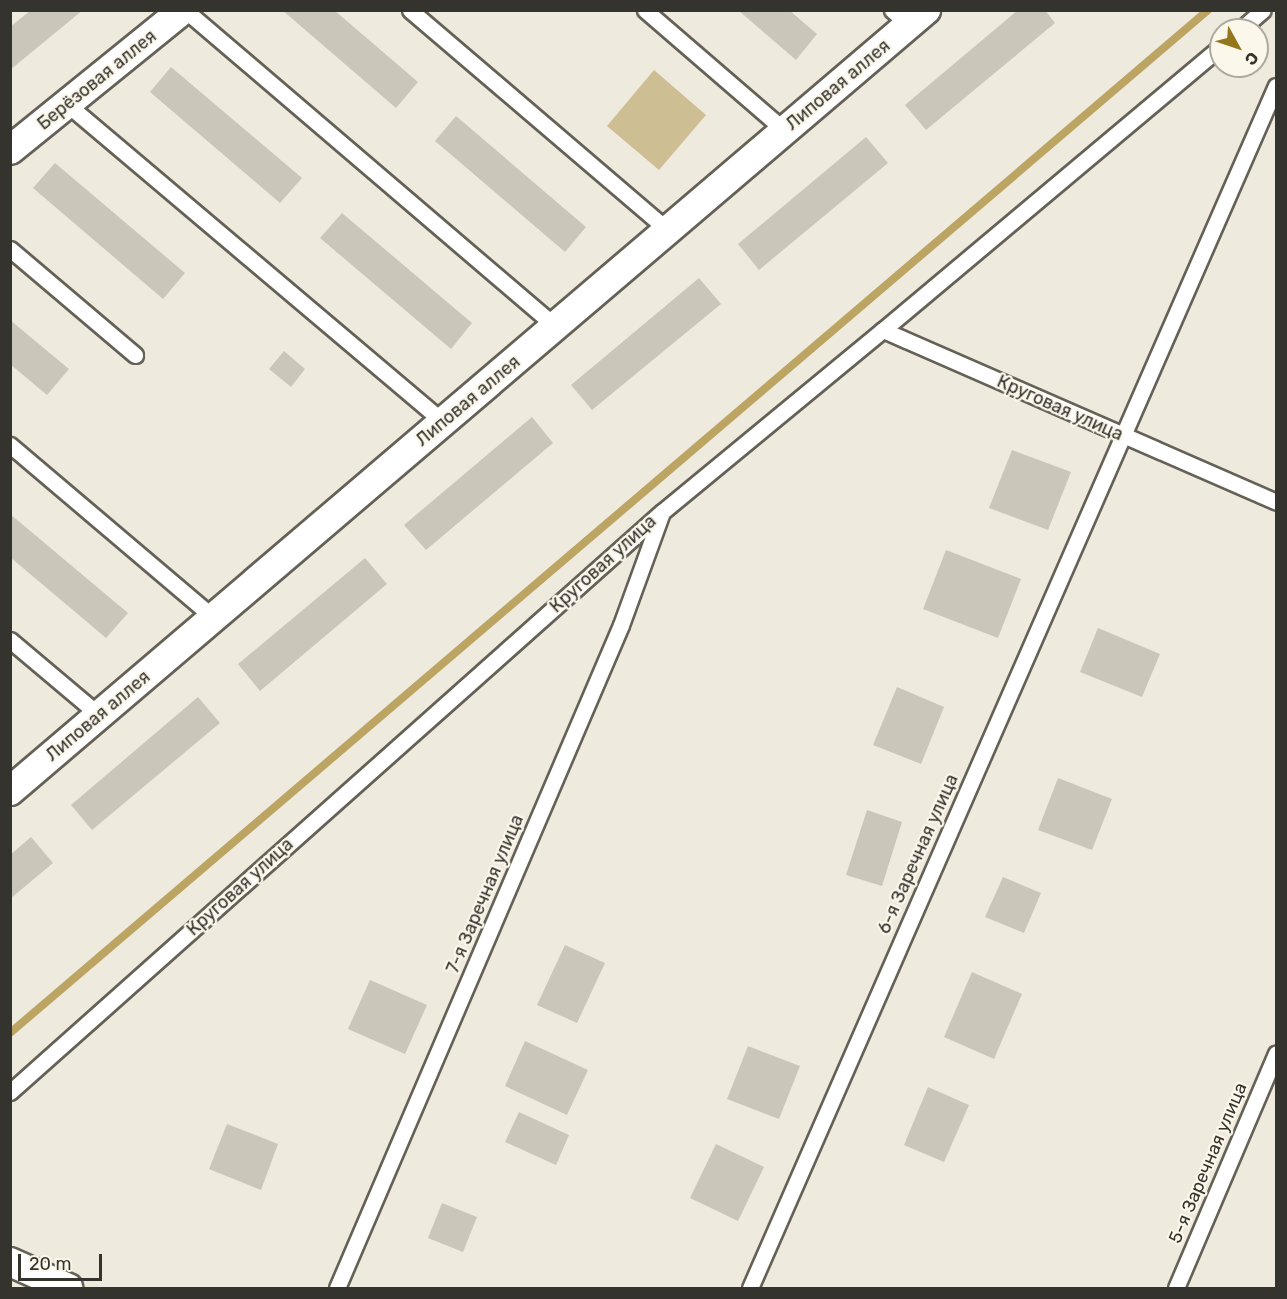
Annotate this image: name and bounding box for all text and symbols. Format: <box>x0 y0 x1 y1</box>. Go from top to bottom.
north arrow <box>1209 18 1269 78</box>
street label: Берёзовая аллея <box>33 25 161 135</box>
street label: Липовая аллея <box>781 35 895 135</box>
text: С <box>1241 48 1263 69</box>
street label: Липовая аллея <box>411 351 525 451</box>
street label: Круговая улица <box>994 371 1126 445</box>
street label: Круговая улица <box>545 511 661 617</box>
street label: Липовая аллея <box>41 666 155 766</box>
street label: 6-я Заречная улица <box>873 771 963 937</box>
street label: 7-я Заречная улица <box>442 811 528 977</box>
street label: Круговая улица <box>182 834 298 940</box>
street label: 5-я Заречная улица <box>1164 1079 1252 1247</box>
scale bar <box>21 1242 105 1280</box>
text: 20 m <box>29 1253 71 1275</box>

